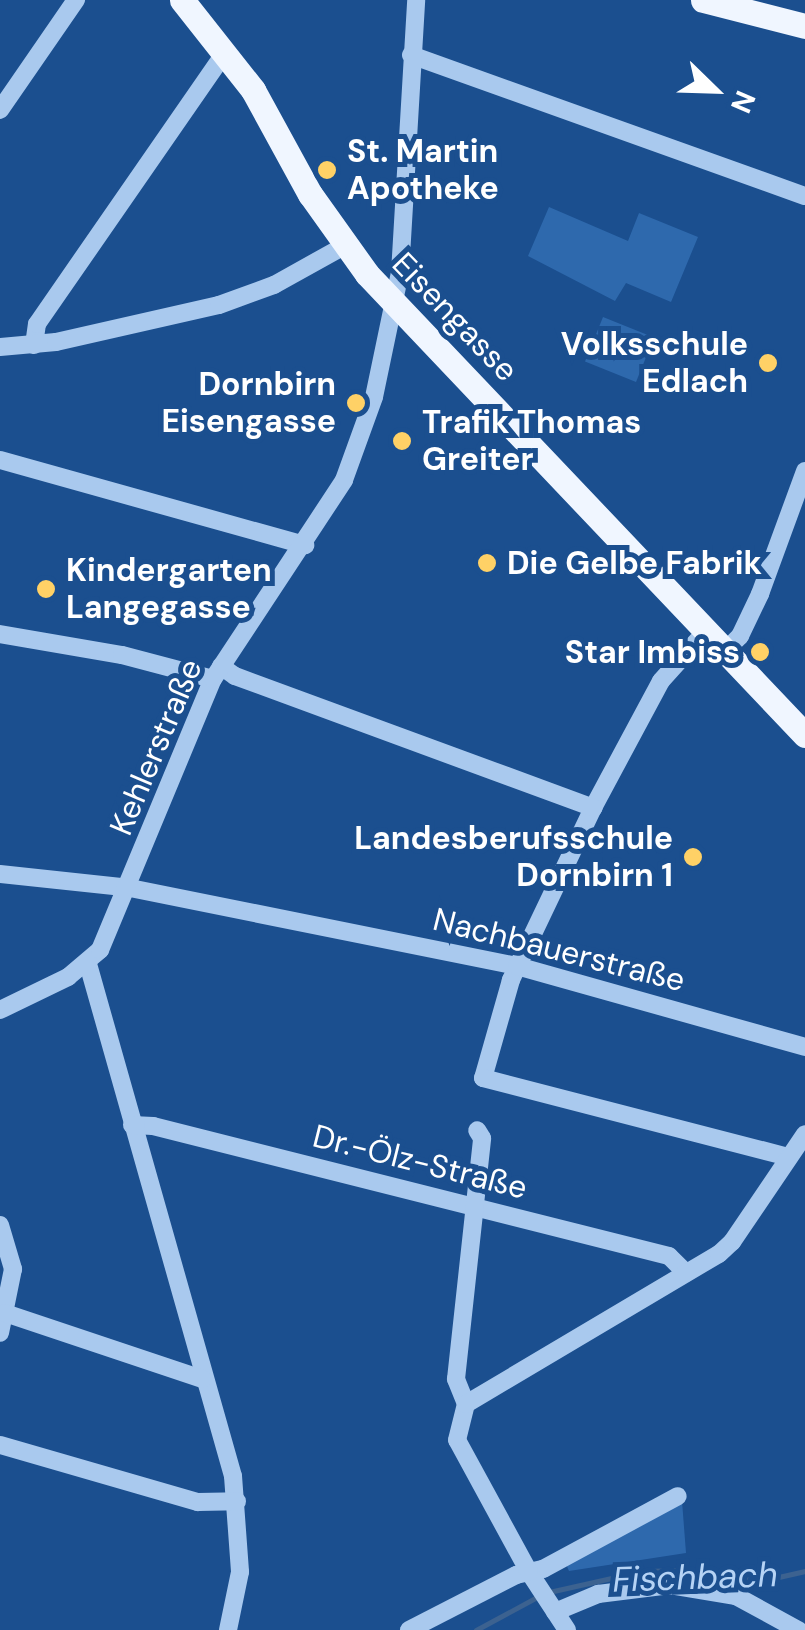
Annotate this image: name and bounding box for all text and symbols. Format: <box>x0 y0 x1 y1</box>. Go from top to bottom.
north arrow <box>665 40 765 140</box>
text: N <box>722 85 764 119</box>
place label: St. Martin Apotheke <box>347 133 499 208</box>
marker: St. Martin Apotheke <box>316 159 338 181</box>
street label: Eisengasse <box>384 245 526 389</box>
place label: Volksschule Edlach <box>561 326 748 401</box>
marker: Volksschule Edlach <box>757 352 779 374</box>
place label: Dornbirn Eisengasse <box>161 366 336 441</box>
marker: Dornbirn Eisengasse <box>345 392 367 414</box>
place label: Trafik Thomas Greiter <box>422 404 641 479</box>
marker: Trafik Thomas Greiter <box>391 430 413 452</box>
place label: Die Gelbe Fabrik <box>507 544 762 582</box>
place label: Kindergarten Langegasse <box>66 552 272 627</box>
marker: Die Gelbe Fabrik <box>476 552 498 574</box>
marker: Kindergarten Langegasse <box>35 578 57 600</box>
place label: Star Imbiss <box>565 633 740 671</box>
marker: Star Imbiss <box>749 641 771 663</box>
street label: Kehlerstraße <box>102 653 210 841</box>
place label: Landesberufsschule Dornbirn 1 <box>354 820 673 895</box>
marker: Landesberufsschule Dornbirn 1 <box>682 846 704 868</box>
street label: Nachbauerstraße <box>429 900 689 1000</box>
street label: Dr.-Ölz-Straße <box>309 1117 531 1207</box>
water label: Fischbach <box>612 1553 778 1601</box>

